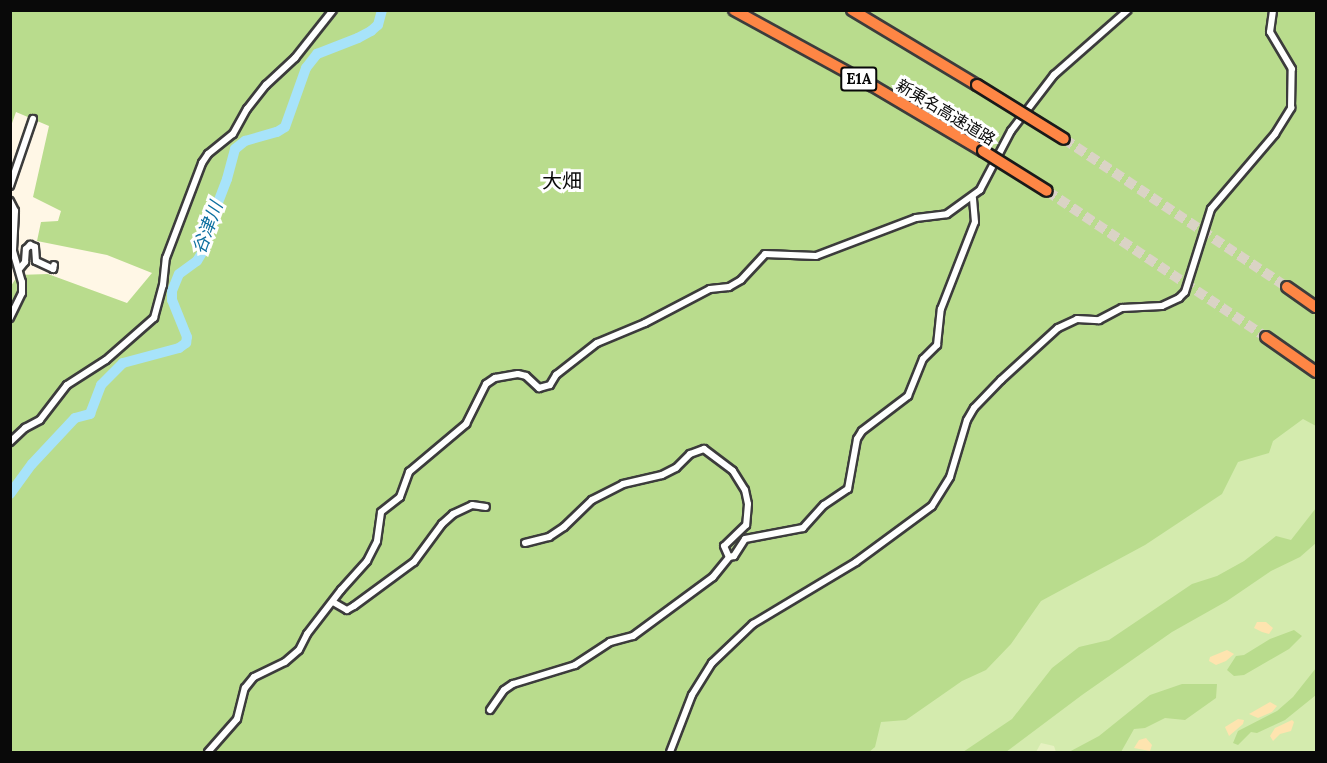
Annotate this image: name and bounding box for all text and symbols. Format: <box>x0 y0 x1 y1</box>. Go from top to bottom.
road number: E1A <box>840 67 878 91</box>
street label: 新東名高速道路 <box>893 75 999 149</box>
district label: 大畑 <box>542 168 582 192</box>
water label: 谷津川 <box>189 199 227 257</box>

